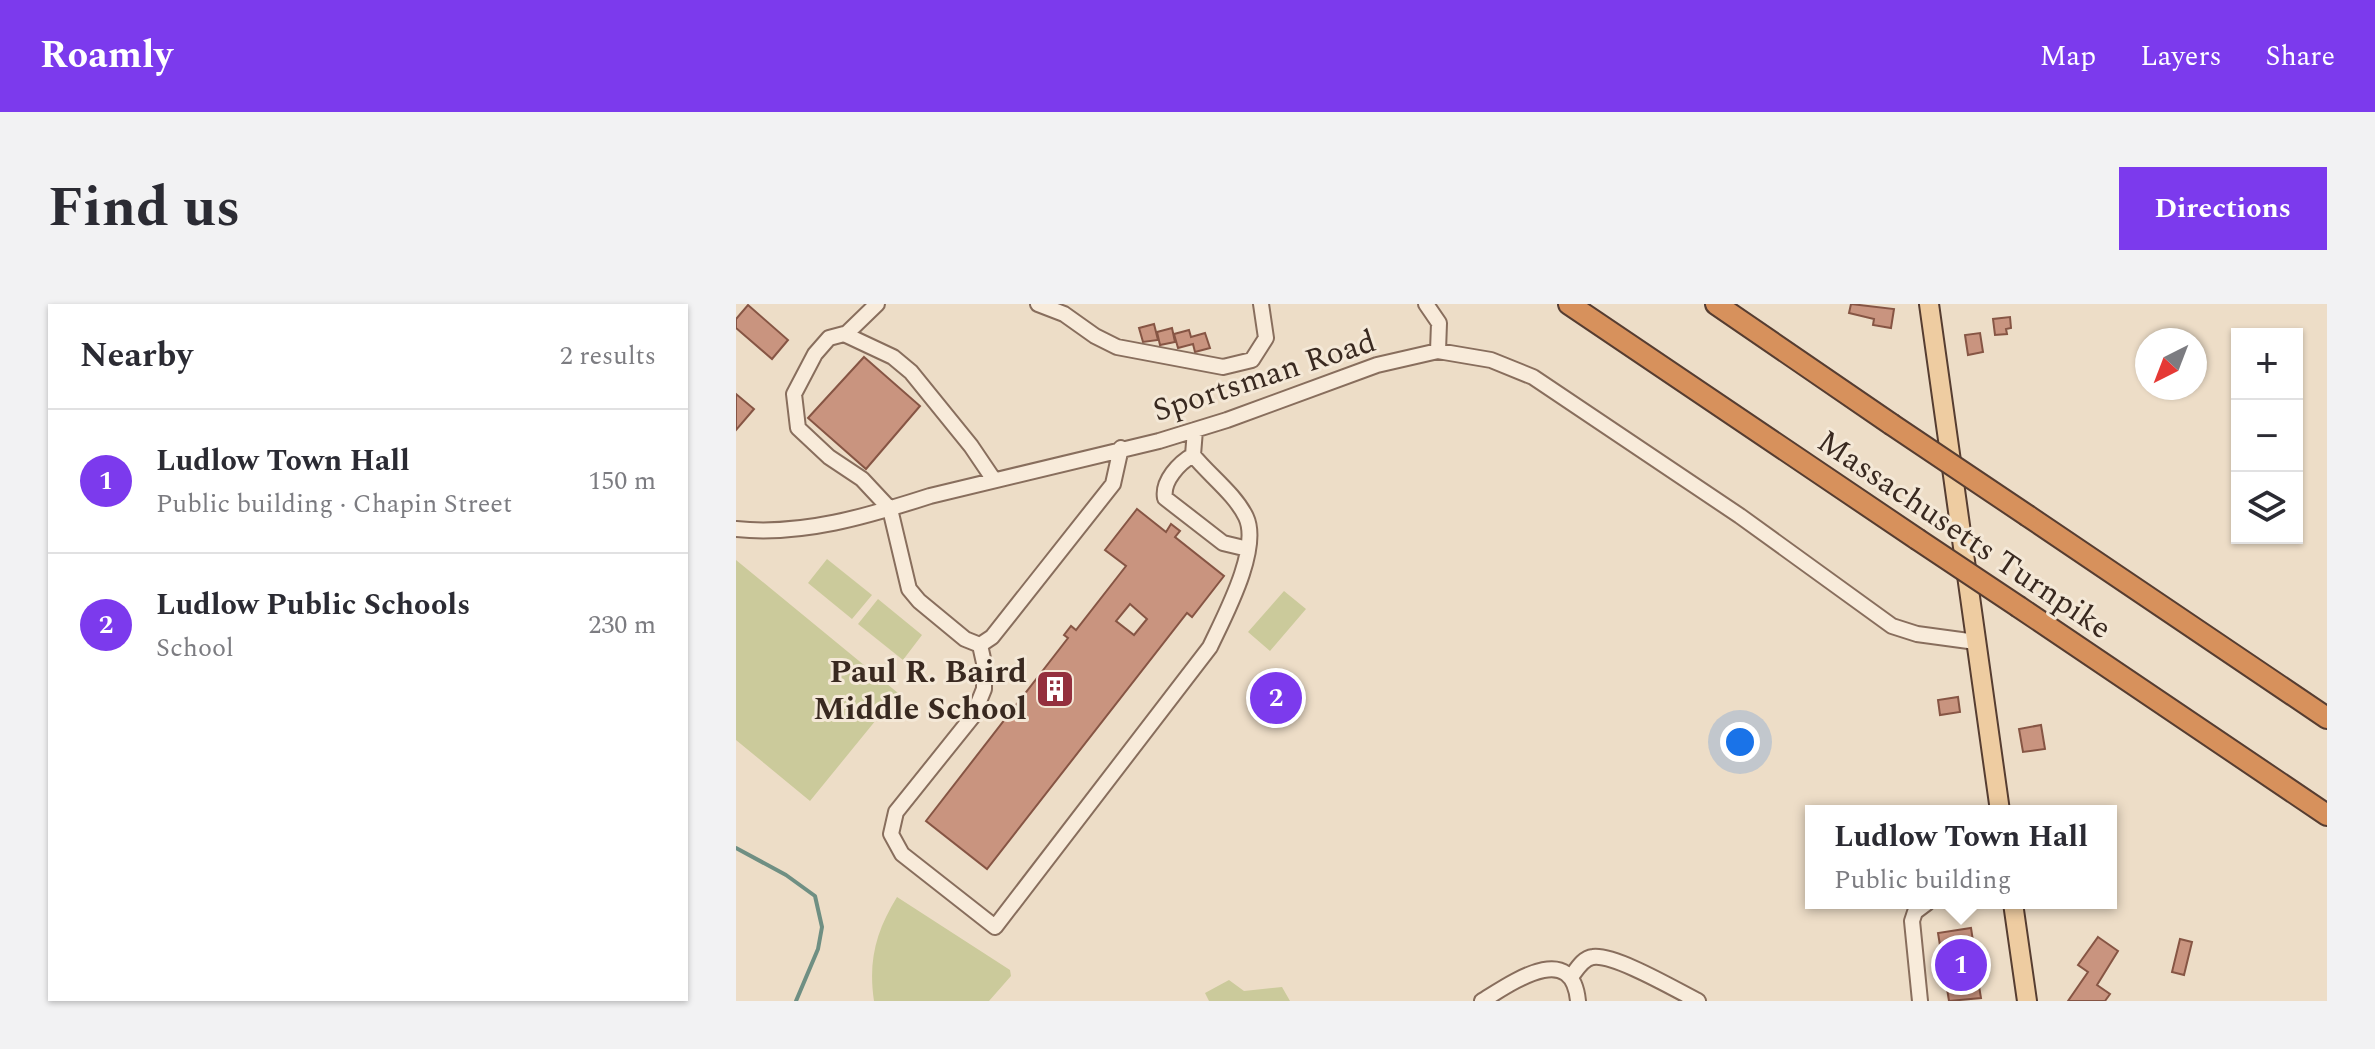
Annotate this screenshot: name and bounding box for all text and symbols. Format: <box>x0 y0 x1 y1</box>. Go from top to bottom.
text: Roamly <box>40 27 173 85</box>
text: Map <box>2040 35 2096 78</box>
text: Layers <box>2140 35 2222 78</box>
text: Share <box>2266 35 2335 78</box>
text: Find us <box>48 166 241 251</box>
button: Directions <box>2119 167 2327 250</box>
street label: Sportsman Road <box>1146 317 1382 436</box>
north arrow <box>2135 328 2207 400</box>
map controls <box>2231 328 2303 544</box>
button: + <box>2231 328 2303 400</box>
text: Nearby <box>80 330 193 382</box>
text: 2 results <box>560 336 656 376</box>
button: − <box>2231 400 2303 472</box>
street label: Massachusetts Turnpike <box>1807 418 2121 652</box>
text: Ludlow Town Hall <box>156 438 410 484</box>
text: 1 <box>99 461 113 501</box>
text: 150 m <box>588 461 656 501</box>
button: layers <box>2231 472 2303 544</box>
text: Public building · Chapin Street <box>156 484 512 524</box>
text: Ludlow Public Schools <box>156 582 470 628</box>
text: 2 <box>99 605 113 645</box>
text: 230 m <box>588 605 656 645</box>
text: School <box>156 628 234 668</box>
place label: Paul R. Baird Middle School <box>813 648 1027 734</box>
building icon: Paul R. Baird Middle School <box>1034 668 1076 710</box>
pin: 2 <box>1250 668 1302 728</box>
your location <box>1720 722 1760 762</box>
popup <box>1805 805 2117 909</box>
text: Ludlow Town Hall <box>1834 814 2088 860</box>
text: Public building <box>1834 860 2011 900</box>
pin: 1 <box>1935 935 1987 995</box>

